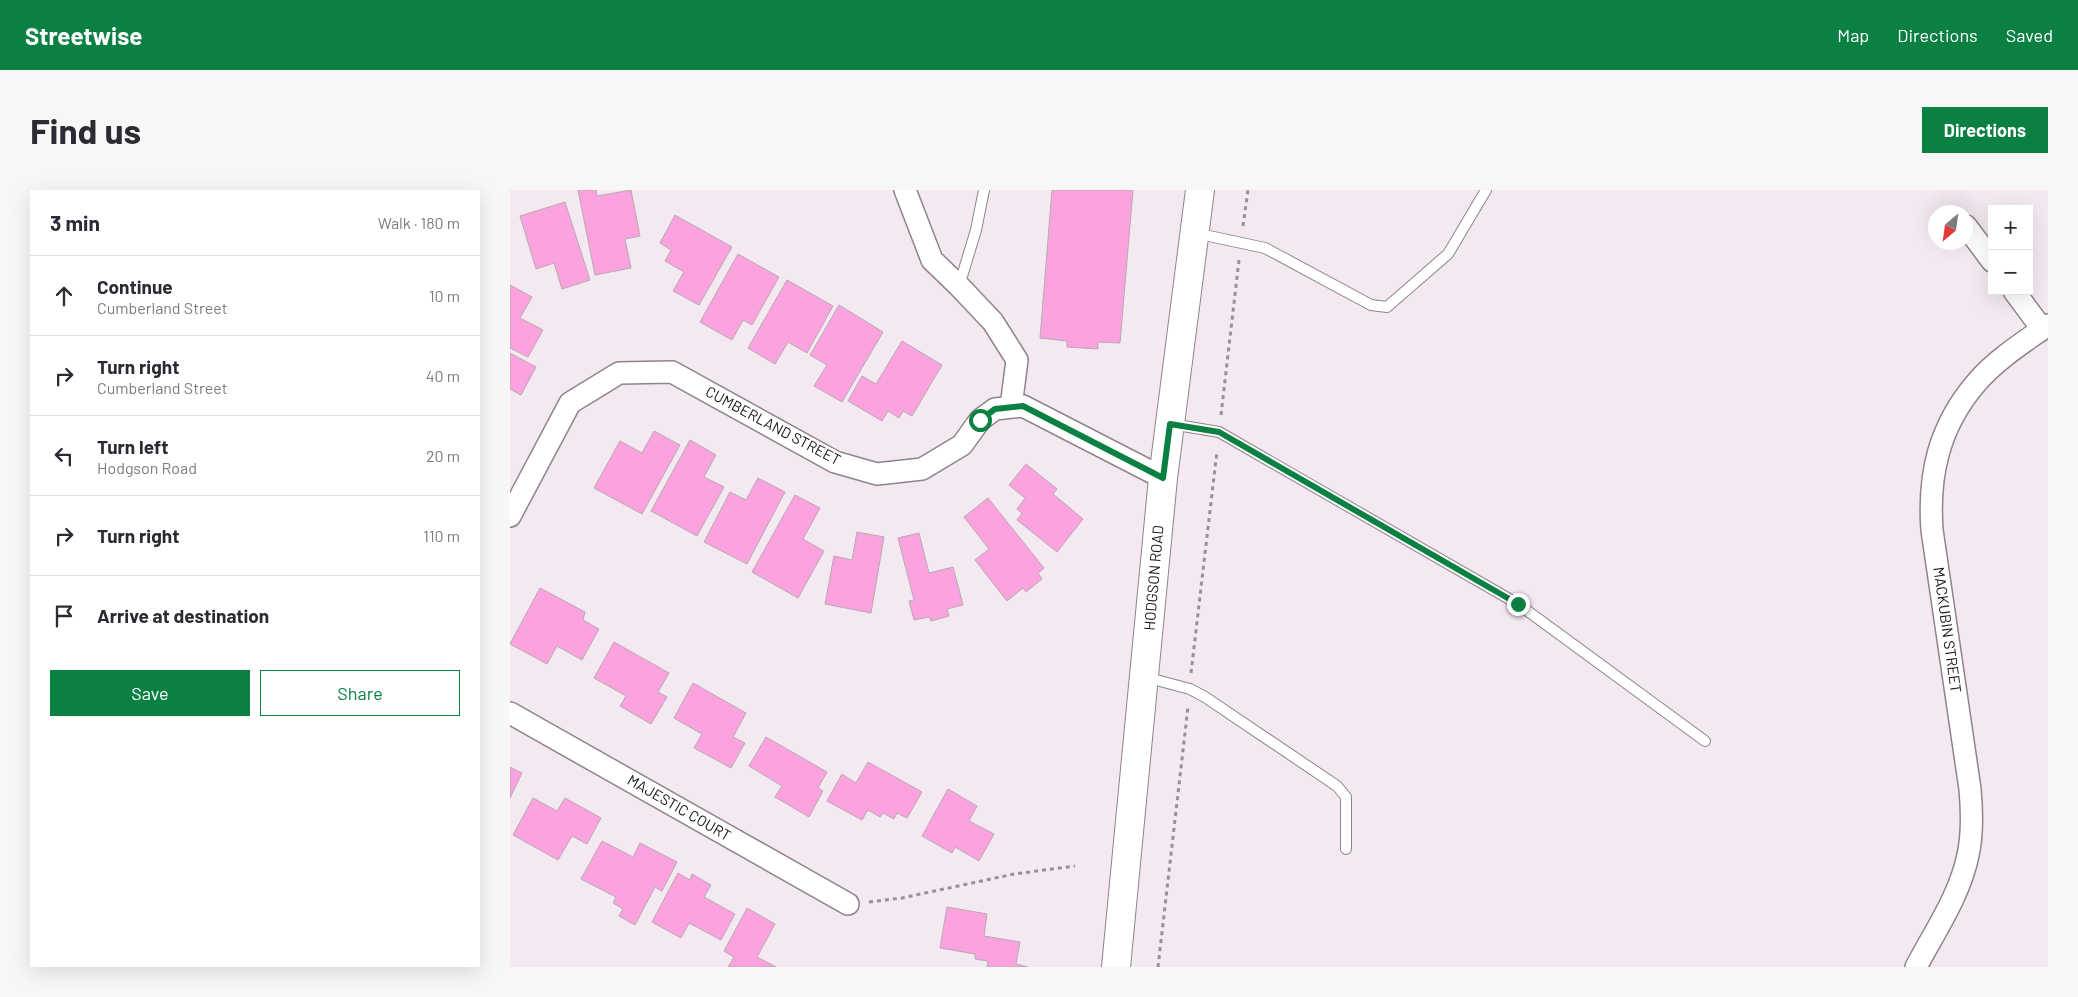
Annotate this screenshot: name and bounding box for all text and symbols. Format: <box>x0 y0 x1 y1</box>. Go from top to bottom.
text: Streetwise <box>25 21 142 50</box>
text: Map <box>1837 24 1869 46</box>
text: Directions <box>1897 24 1978 46</box>
text: Saved <box>2006 24 2053 46</box>
button: Directions <box>1922 107 2048 153</box>
text: Find us <box>30 109 141 151</box>
north arrow <box>1928 205 1973 250</box>
map controls <box>1988 205 2033 295</box>
button: + <box>1988 205 2033 250</box>
text: 3 min <box>50 210 100 235</box>
text: Walk · 180 m <box>378 213 460 232</box>
button: − <box>1988 250 2033 295</box>
text: Continue <box>97 275 173 298</box>
icon: ahead <box>50 282 78 310</box>
text: 10 m <box>429 286 460 305</box>
text: Cumberland Street <box>97 298 227 317</box>
text: Turn right <box>97 355 179 378</box>
icon: right <box>50 362 78 390</box>
text: 40 m <box>426 366 460 385</box>
text: Cumberland Street <box>97 378 227 397</box>
street label: CUMBERLAND STREET <box>703 382 844 468</box>
route start <box>969 409 992 432</box>
text: Turn left <box>97 435 168 458</box>
icon: left <box>50 442 78 470</box>
text: 20 m <box>426 446 460 465</box>
text: Hodgson Road <box>97 458 197 477</box>
icon: right <box>50 522 78 550</box>
text: Turn right <box>97 524 179 547</box>
street label: HODGSON ROAD <box>1139 524 1167 631</box>
text: 110 m <box>423 526 460 545</box>
street label: MACKUBIN STREET <box>1930 566 1966 694</box>
route end <box>1507 593 1530 616</box>
icon: arrive <box>50 602 78 630</box>
text: Arrive at destination <box>97 604 269 627</box>
button: Save <box>50 670 250 716</box>
button: Share <box>260 670 460 716</box>
street label: MAJESTIC COURT <box>624 770 735 844</box>

